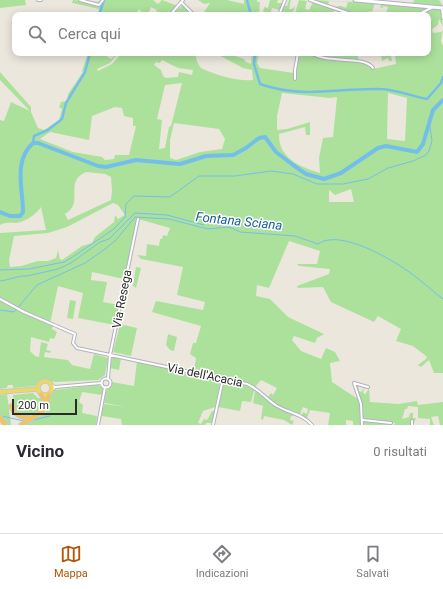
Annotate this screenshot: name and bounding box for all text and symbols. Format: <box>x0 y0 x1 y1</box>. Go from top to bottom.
search box <box>12 12 431 56</box>
icon: search <box>26 23 48 45</box>
text: Cerca qui <box>58 25 121 43</box>
water label: Fontana Sciana <box>195 209 283 233</box>
street label: Via Resega <box>109 268 135 330</box>
street label: Via dell'Acacia <box>166 360 244 390</box>
scale bar <box>12 397 77 416</box>
text: 200 m <box>18 399 49 412</box>
text: Vicino <box>16 441 64 461</box>
text: 0 risultati <box>373 444 427 459</box>
tab: Mappa <box>54 543 88 580</box>
tab: Indicazioni <box>196 543 249 580</box>
tab: Salvati <box>356 543 389 580</box>

